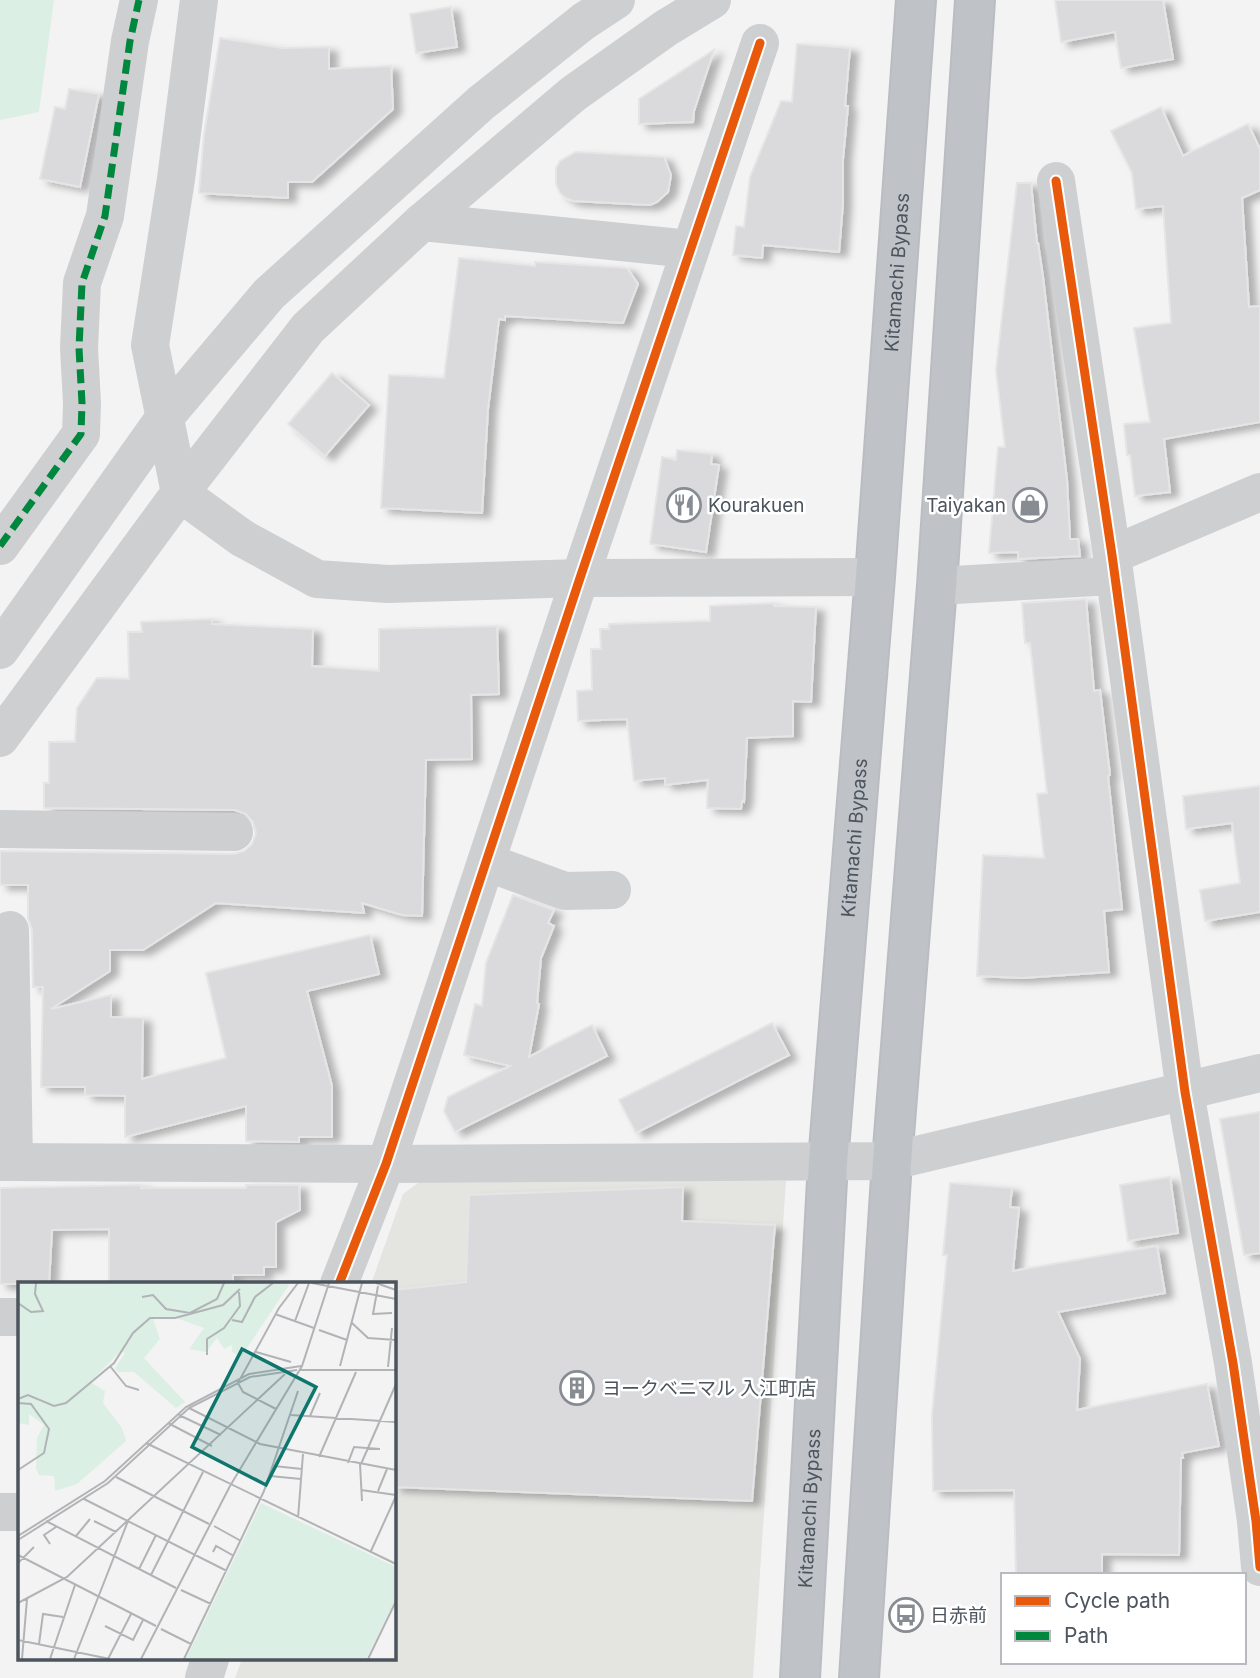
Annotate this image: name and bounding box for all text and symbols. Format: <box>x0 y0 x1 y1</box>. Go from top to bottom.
street label: Kitamachi Bypass <box>880 192 914 353</box>
restaurant icon: Kourakuen <box>665 486 703 524</box>
shop icon: Taiyakan <box>1011 486 1049 524</box>
place label: Kourakuen <box>708 494 804 517</box>
place label: Taiyakan <box>926 494 1006 517</box>
street label: Kitamachi Bypass <box>836 757 872 918</box>
inset map <box>18 1282 396 1660</box>
building icon: ヨークベニマル 入江町店 <box>558 1369 596 1407</box>
place label: ヨークベニマル 入江町店 <box>602 1377 816 1400</box>
street label: Kitamachi Bypass <box>793 1428 825 1589</box>
legend <box>1001 1573 1246 1664</box>
text: Cycle path <box>1064 1588 1170 1613</box>
bus stop icon: 日赤前 <box>887 1596 925 1634</box>
place label: 日赤前 <box>930 1604 987 1627</box>
text: Path <box>1064 1623 1109 1648</box>

